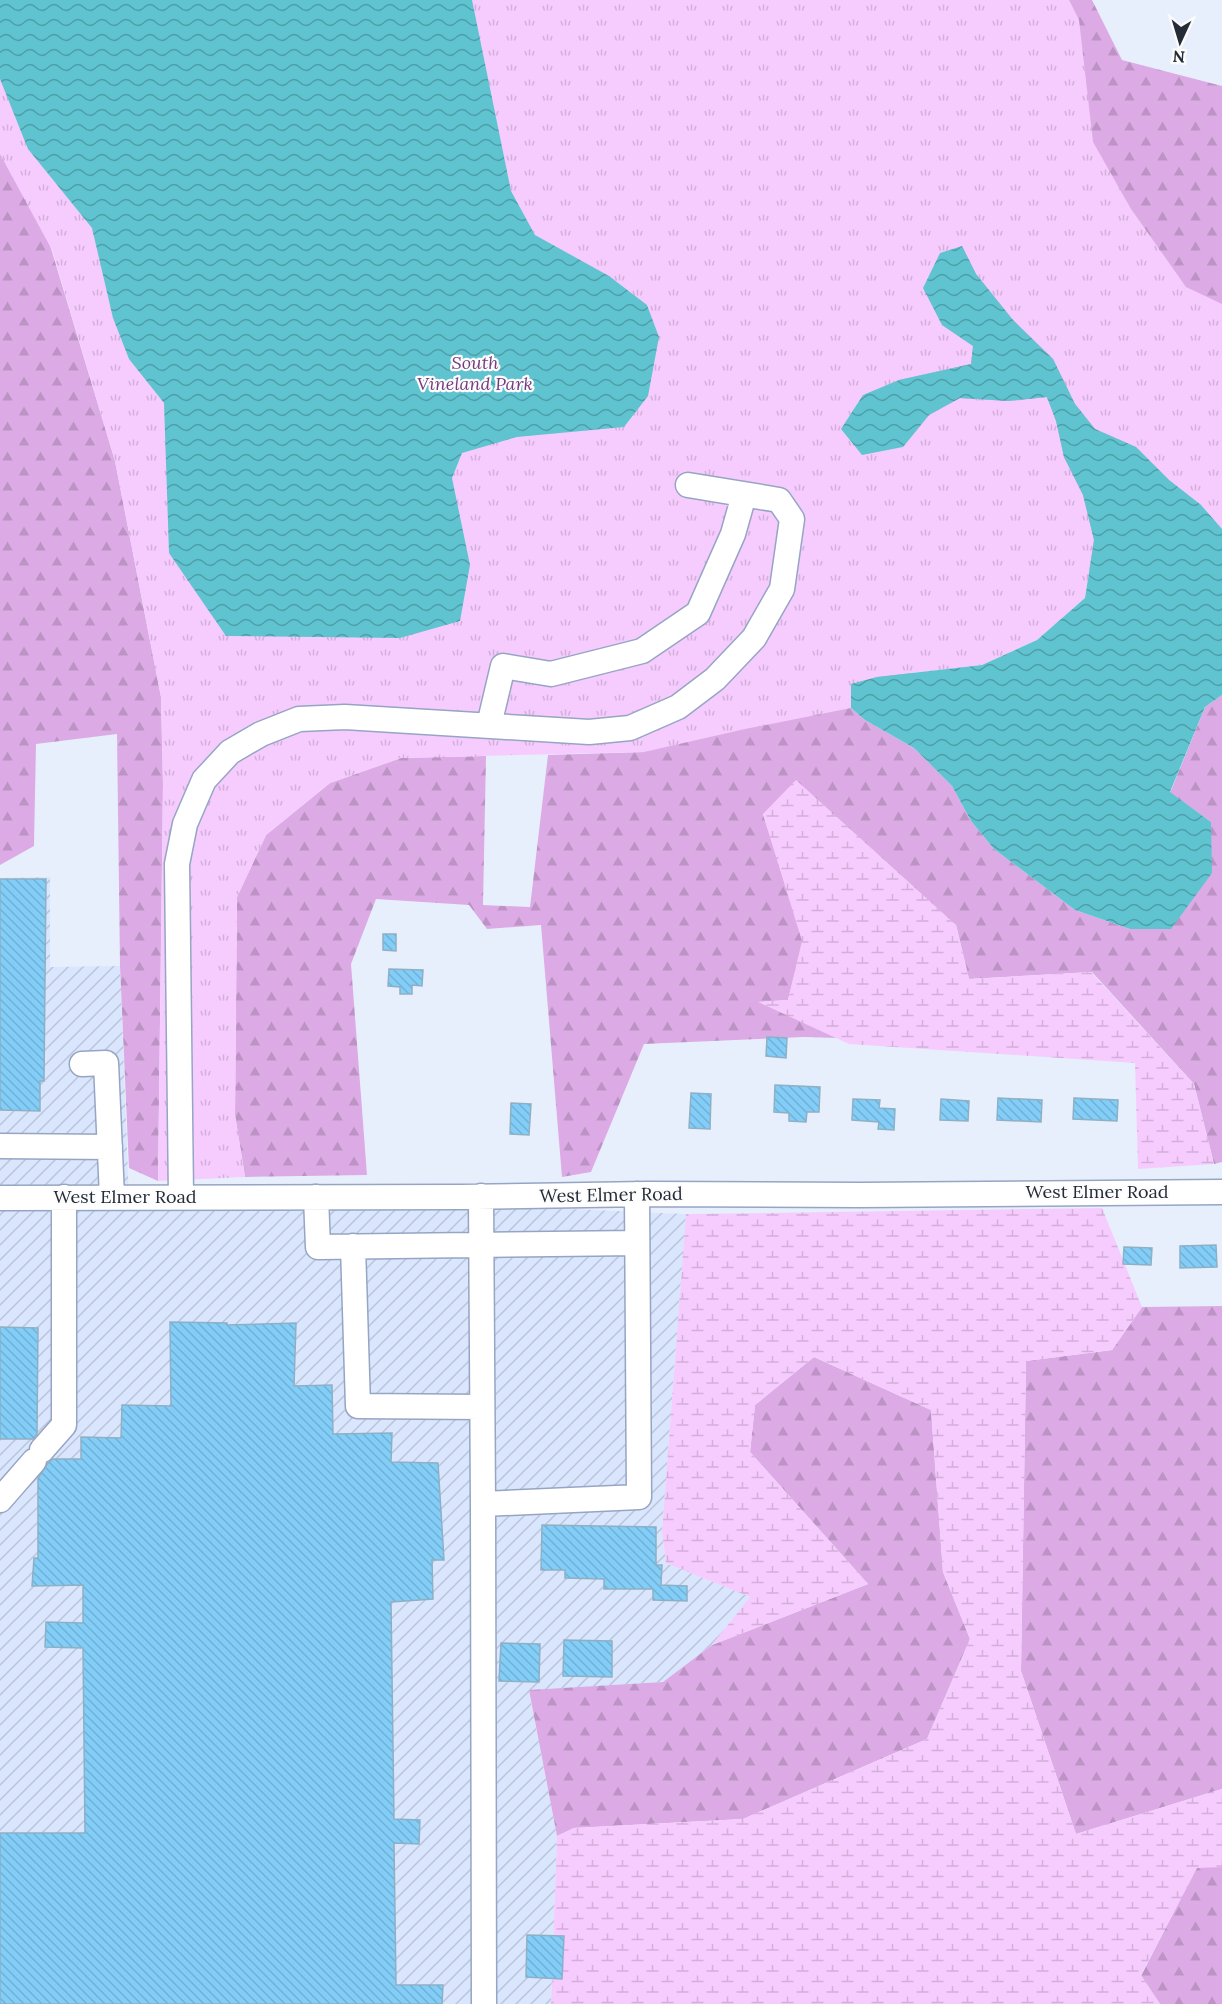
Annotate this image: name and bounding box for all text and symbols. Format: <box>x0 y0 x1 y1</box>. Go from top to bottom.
north arrow <box>1150 12 1210 72</box>
text: N <box>1172 47 1186 67</box>
park label: South Vineland Park <box>417 351 533 395</box>
street label: West Elmer Road <box>1025 1180 1169 1203</box>
street label: West Elmer Road <box>539 1182 683 1207</box>
street label: West Elmer Road <box>53 1185 197 1208</box>

